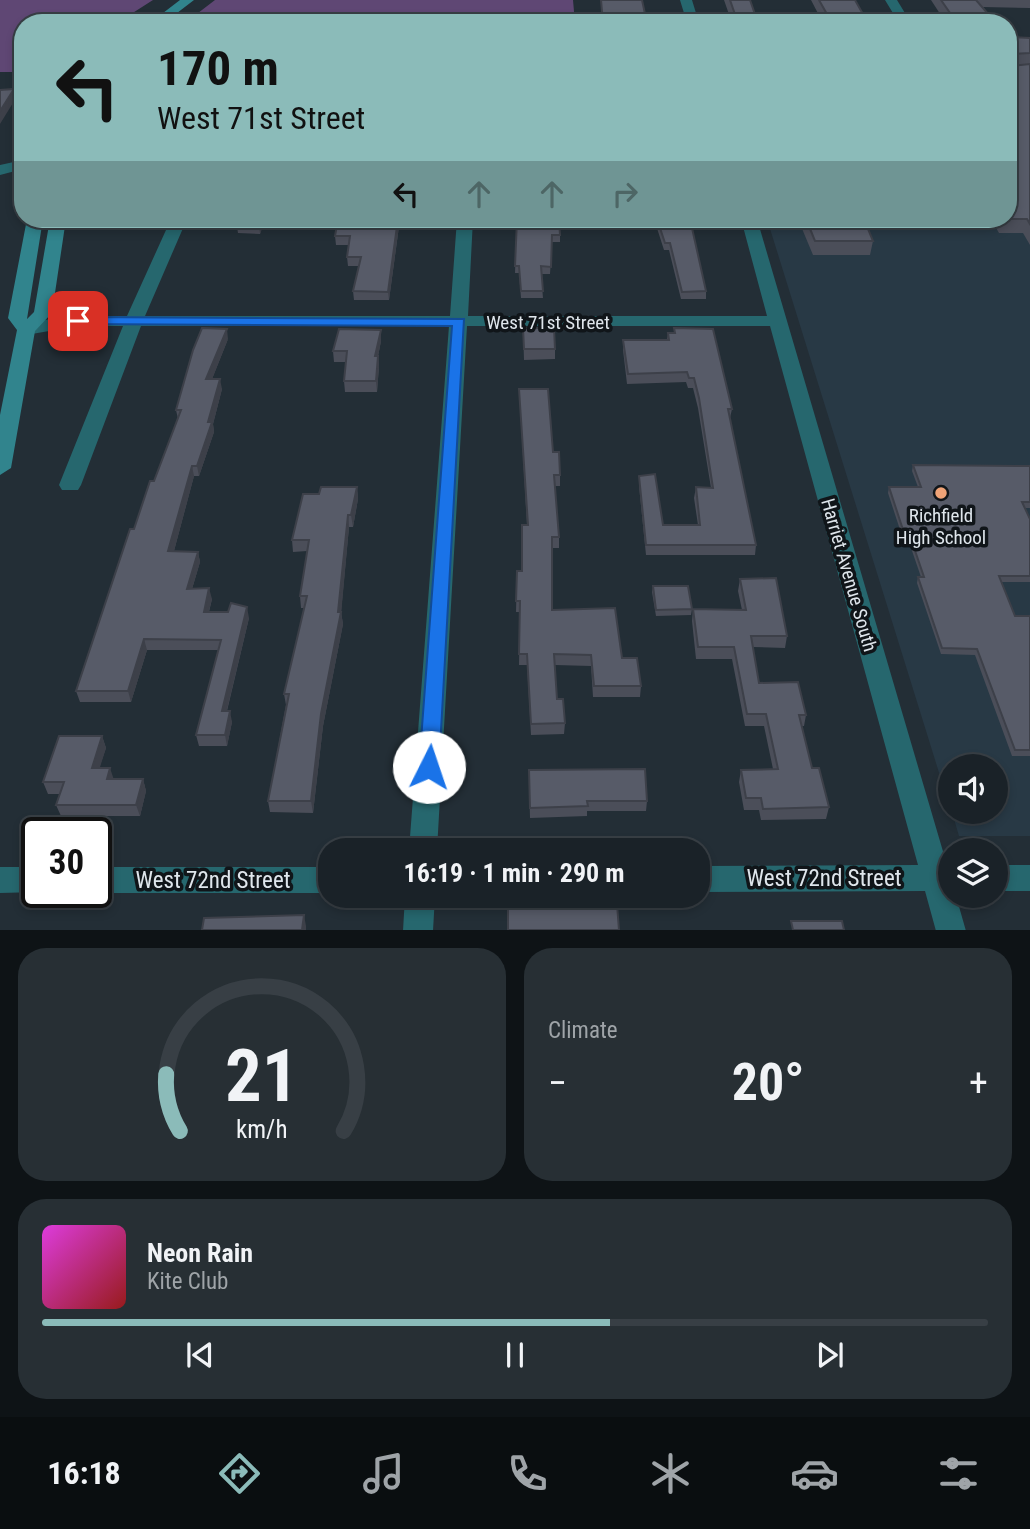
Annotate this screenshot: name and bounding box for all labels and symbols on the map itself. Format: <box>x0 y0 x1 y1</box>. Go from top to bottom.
pin <box>48 291 108 351</box>
street label: West 71st Street <box>486 311 610 334</box>
marker: Richfield High School <box>933 485 949 501</box>
street label: Harriet Avenue South <box>816 496 882 654</box>
place label: Richfield High School <box>896 504 986 549</box>
position arrow <box>392 730 466 804</box>
speed limit sign: 30 <box>21 817 112 908</box>
street label: West 72nd Street <box>747 865 901 892</box>
street label: West 72nd Street <box>136 867 290 894</box>

